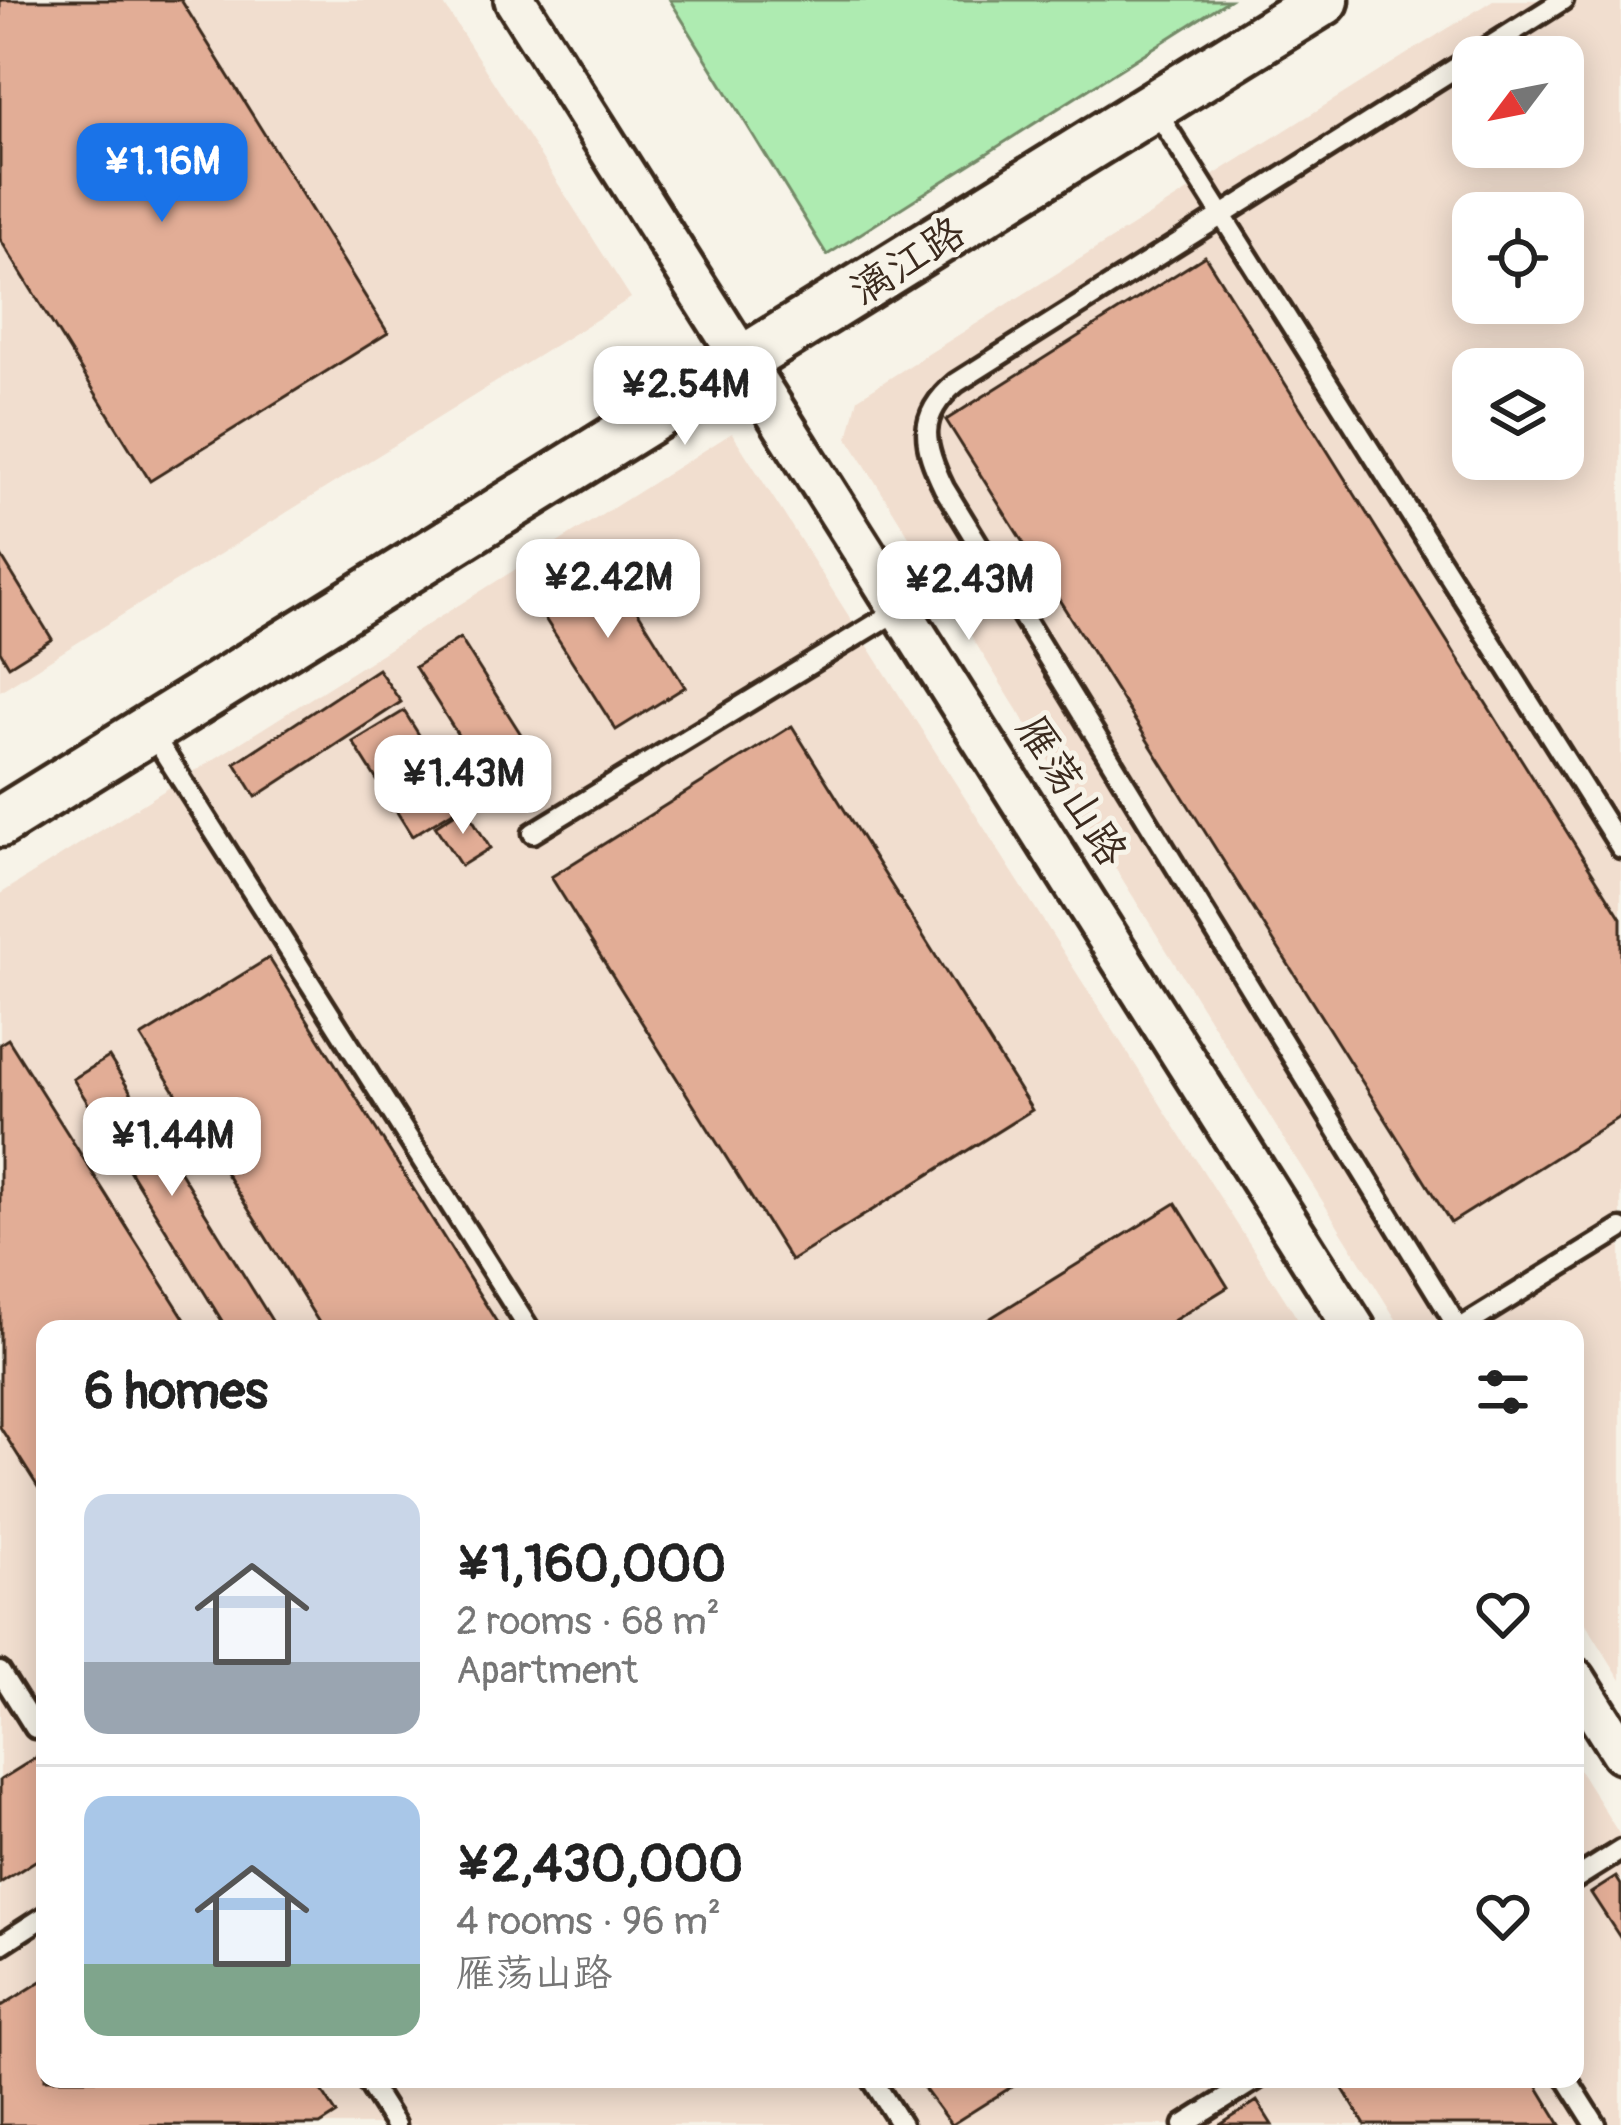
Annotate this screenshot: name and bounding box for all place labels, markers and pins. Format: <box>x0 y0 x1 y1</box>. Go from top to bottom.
pin: ¥1.16M <box>64 123 260 225</box>
pin: ¥2.54M <box>587 346 783 448</box>
pin: ¥2.42M <box>510 539 706 641</box>
pin: ¥2.43M <box>871 541 1067 643</box>
pin: ¥1.43M <box>365 735 561 837</box>
pin: ¥1.44M <box>74 1097 270 1199</box>

